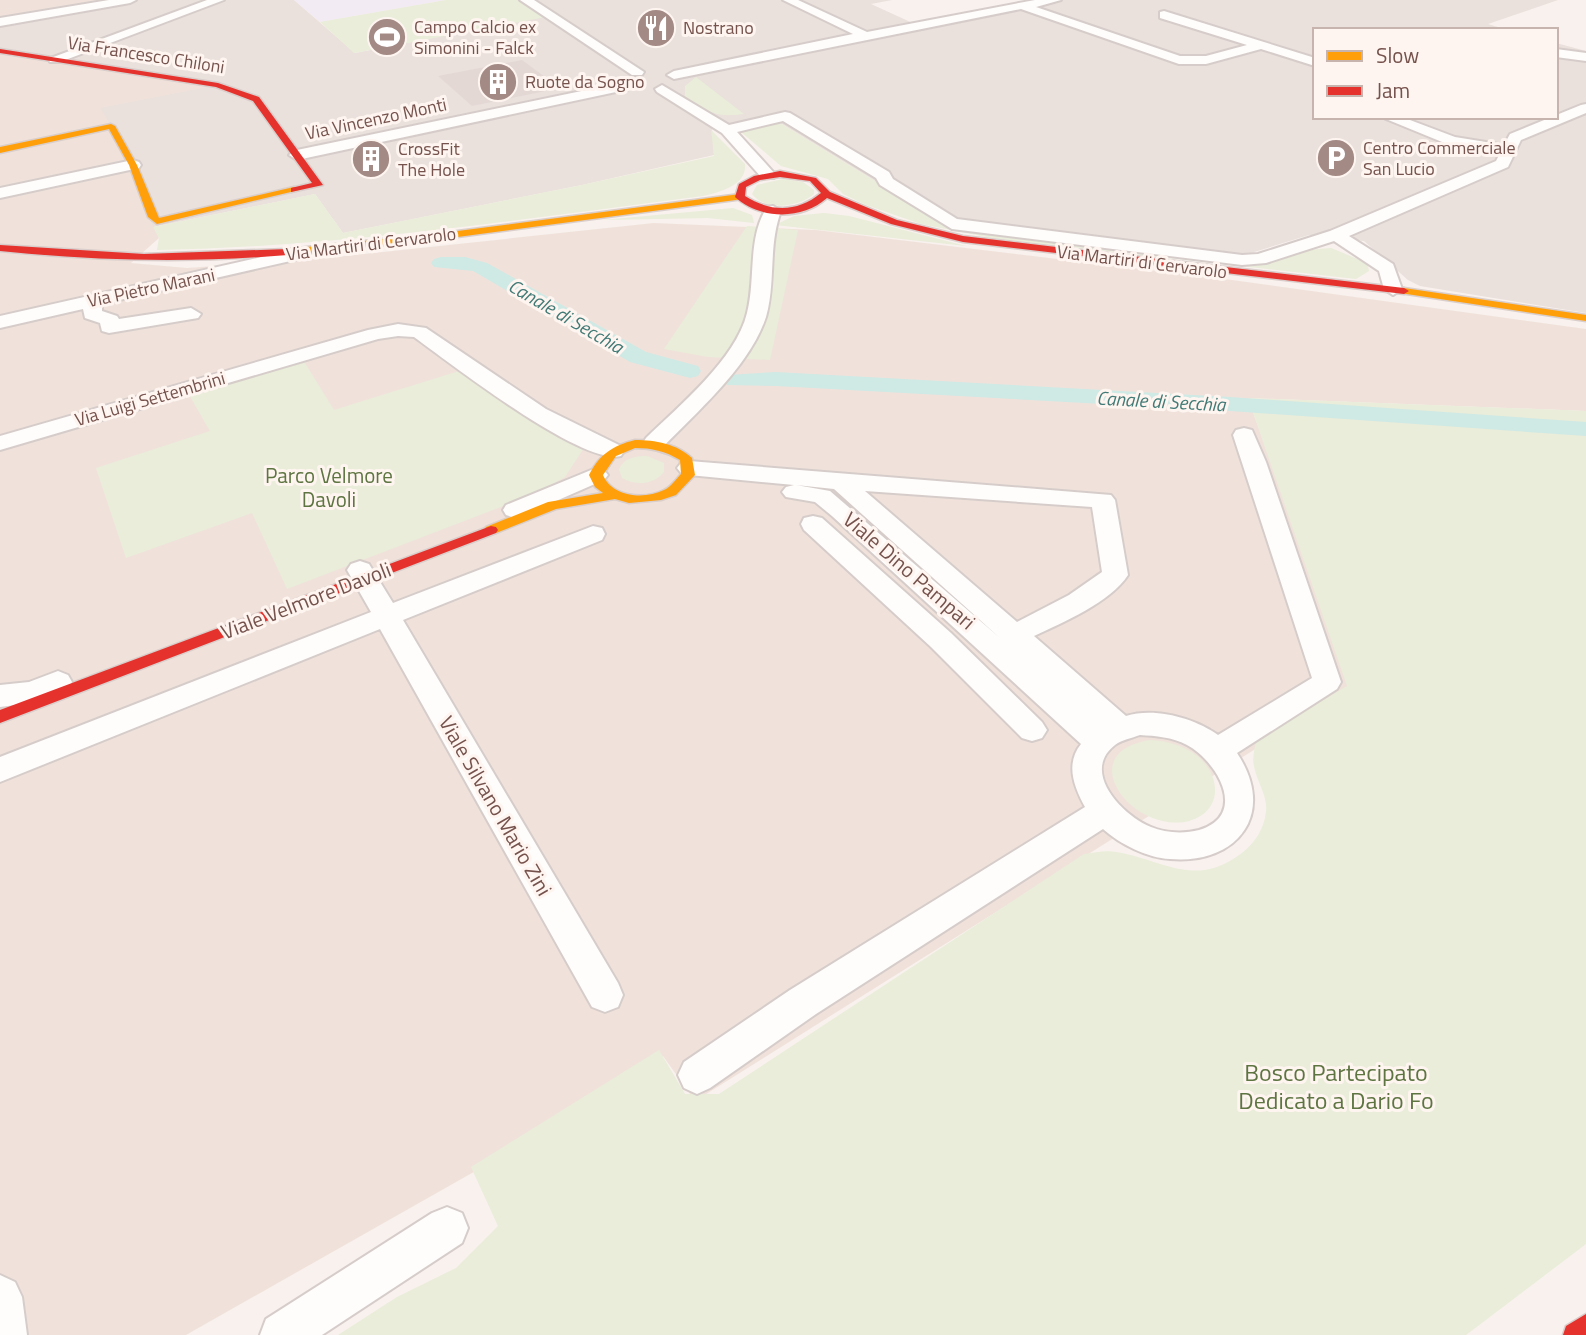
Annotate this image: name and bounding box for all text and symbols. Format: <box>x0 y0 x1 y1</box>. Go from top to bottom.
restaurant icon: Nostrano <box>635 7 677 49</box>
place label: Campo Calcio ex Simonini - Falck <box>414 13 536 61</box>
place label: Nostrano <box>683 14 754 41</box>
sports icon: Campo Calcio ex Simonini - Falck <box>366 16 408 58</box>
legend <box>1313 28 1558 119</box>
street label: Via Francesco Chiloni <box>66 29 226 80</box>
text: Slow <box>1376 39 1419 71</box>
building icon: Ruote da Sogno <box>477 61 519 103</box>
place label: Ruote da Sogno <box>525 68 645 95</box>
text: Jam <box>1376 74 1410 106</box>
street label: Via Vincenzo Monti <box>303 90 449 147</box>
place label: Centro Commerciale San Lucio <box>1363 134 1516 182</box>
place label: CrossFit The Hole <box>398 135 465 183</box>
parking icon: Centro Commerciale San Lucio <box>1315 137 1357 179</box>
building icon: CrossFit The Hole <box>350 138 392 180</box>
street label: Via Martiri di Cervarolo <box>284 220 458 267</box>
street label: Via Martiri di Cervarolo <box>1055 238 1229 285</box>
street label: Via Pietro Marani <box>85 261 217 314</box>
water label: Canale di Secchia <box>503 271 631 361</box>
street label: Via Luigi Settembrini <box>71 364 228 433</box>
water label: Canale di Secchia <box>1096 383 1228 418</box>
park label: Parco Velmore Davoli <box>265 459 393 515</box>
street label: Viale Dino Pampari <box>836 504 983 637</box>
street label: Viale Velmore Davoli <box>216 553 395 647</box>
street label: Viale Silvano Mario Zini <box>431 710 561 901</box>
park label: Bosco Partecipato Dedicato a Dario Fo <box>1238 1054 1434 1118</box>

